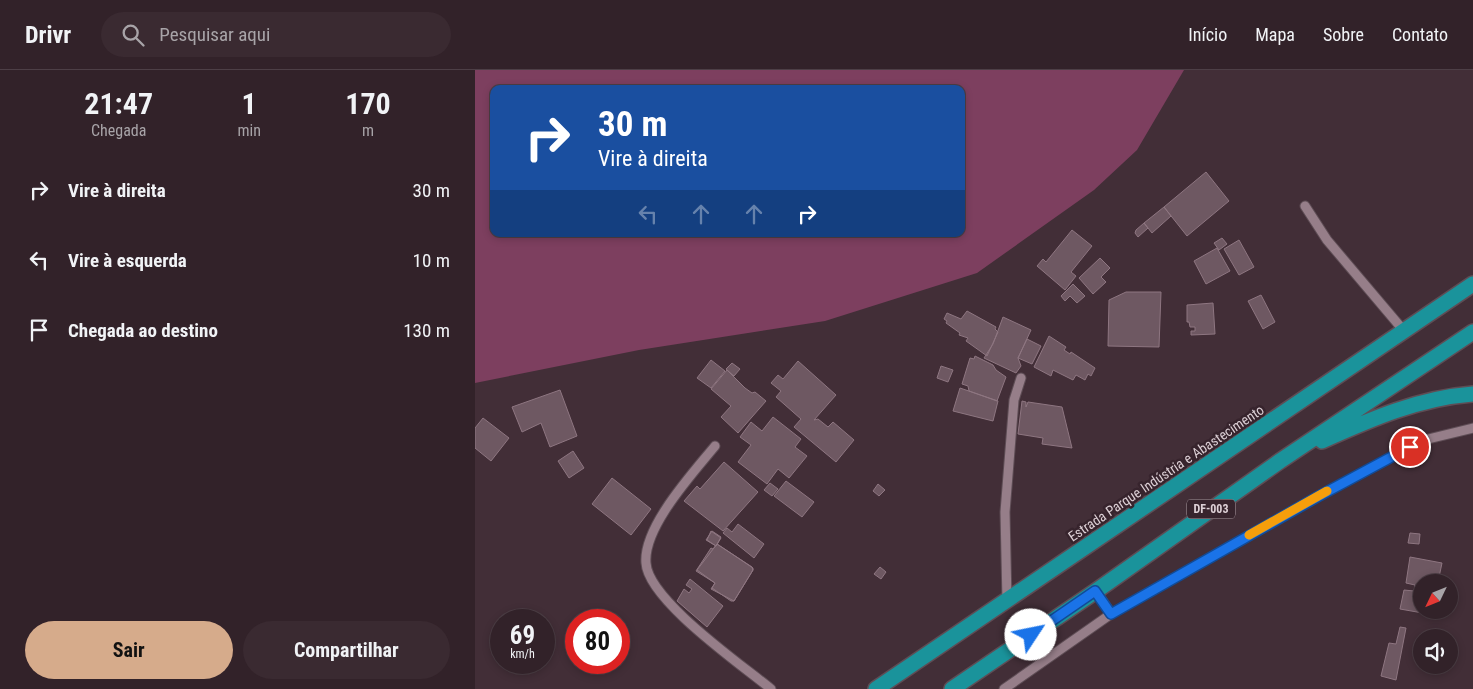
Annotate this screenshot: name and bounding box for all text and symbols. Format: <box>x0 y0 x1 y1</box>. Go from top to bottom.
search box <box>101 12 451 57</box>
text: Drivr <box>25 21 71 49</box>
icon: search <box>119 21 147 49</box>
text: Pesquisar aqui <box>159 23 270 46</box>
text: Início <box>1188 24 1227 45</box>
text: Mapa <box>1255 24 1295 45</box>
text: Sobre <box>1323 24 1364 45</box>
text: Contato <box>1392 24 1448 45</box>
text: 21:47 <box>84 86 153 121</box>
text: 1 <box>242 86 257 121</box>
text: 170 <box>345 86 391 121</box>
text: 30 m <box>598 104 667 145</box>
icon: right <box>515 105 580 170</box>
text: Chegada <box>91 121 146 140</box>
text: min <box>237 121 261 140</box>
text: m <box>362 121 374 140</box>
text: Vire à direita <box>598 146 708 171</box>
icon: right <box>25 176 53 204</box>
text: Vire à direita <box>68 179 166 202</box>
text: 30 m <box>413 179 450 202</box>
icon: left <box>634 200 662 228</box>
icon: ahead <box>687 200 715 228</box>
icon: ahead <box>740 200 768 228</box>
icon: right <box>793 200 821 228</box>
icon: left <box>25 246 53 274</box>
text: Vire à esquerda <box>68 249 187 272</box>
text: 10 m <box>413 249 450 272</box>
icon: arrive <box>25 316 53 344</box>
text: Chegada ao destino <box>68 319 218 342</box>
text: 130 m <box>403 319 450 342</box>
street label: Estrada Parque Indústria e Abastecimento <box>1065 401 1267 545</box>
pin <box>1389 426 1431 468</box>
icon: arrive <box>1396 433 1424 461</box>
road number: DF-003 <box>1187 499 1235 518</box>
north arrow <box>1413 574 1457 619</box>
map controls <box>1413 574 1458 674</box>
position arrow <box>1004 608 1056 660</box>
speed limit sign: 80 <box>565 609 630 674</box>
button: Sair <box>25 621 233 679</box>
button: Compartilhar <box>243 621 450 679</box>
text: 69 <box>510 621 535 650</box>
button: sound <box>1413 629 1458 674</box>
text: km/h <box>510 647 535 661</box>

